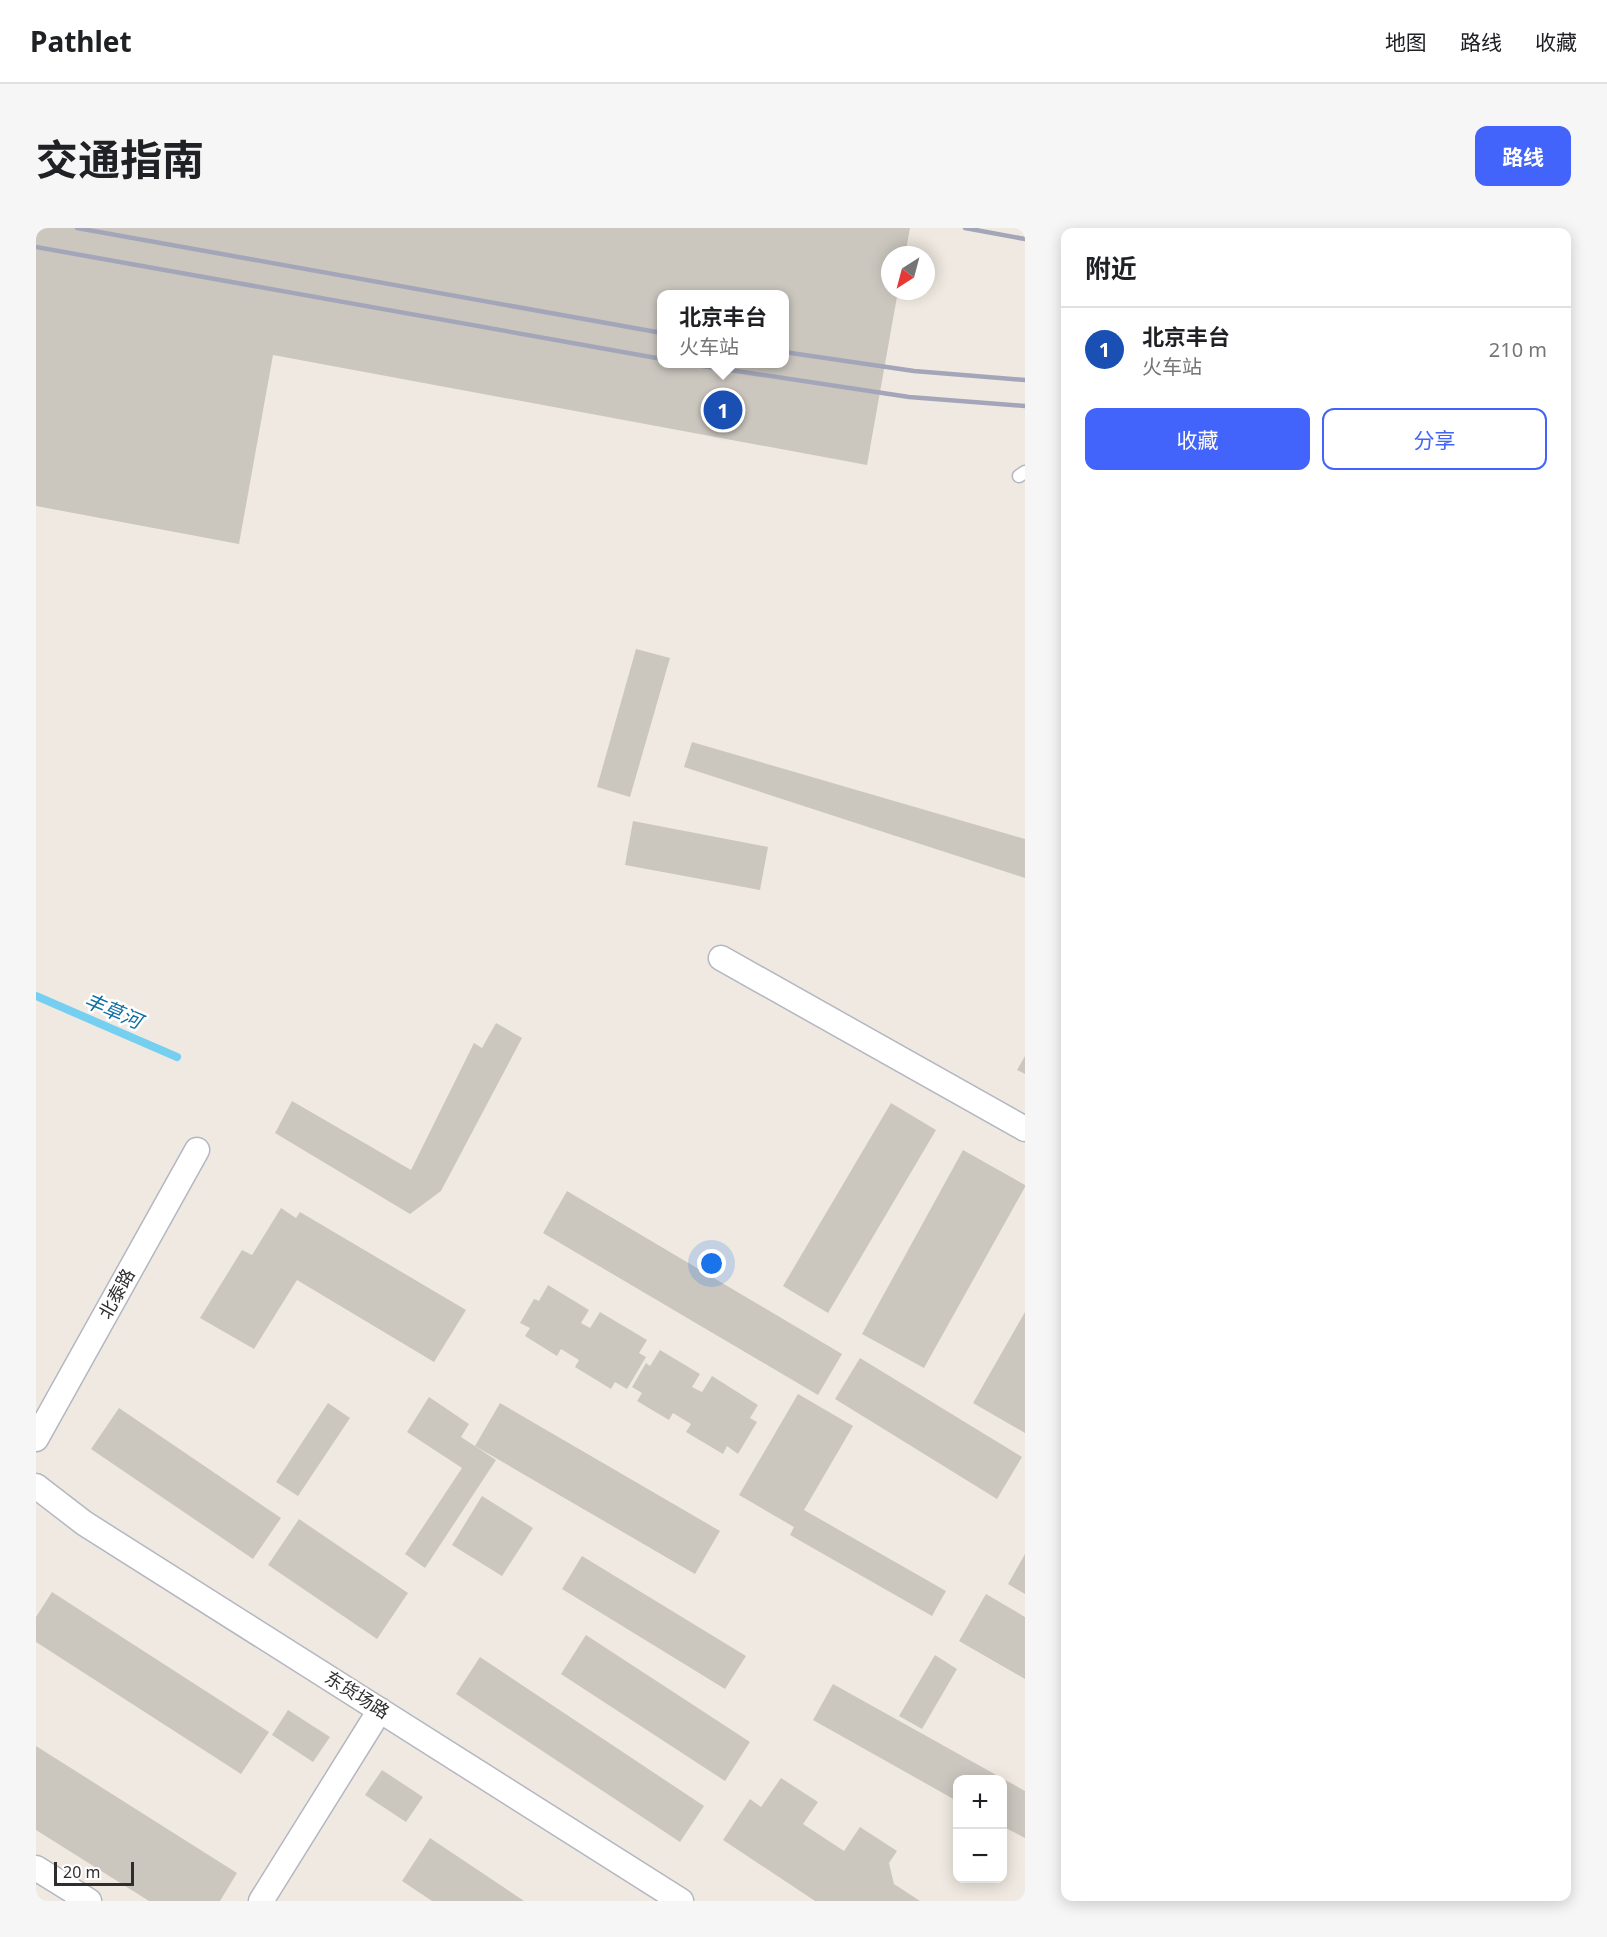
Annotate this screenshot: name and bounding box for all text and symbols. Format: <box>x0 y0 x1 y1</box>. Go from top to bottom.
text: Pathlet <box>30 22 132 60</box>
text: 地图 <box>1385 28 1427 56</box>
text: 路线 <box>1460 28 1502 56</box>
text: 收藏 <box>1535 28 1577 56</box>
button: 路线 <box>1475 126 1571 186</box>
text: 交通指南 <box>36 130 204 187</box>
north arrow <box>881 246 935 300</box>
text: 附近 <box>1085 250 1137 286</box>
popup <box>657 290 789 368</box>
text: 北京丰台 <box>679 301 767 331</box>
text: 北京丰台 <box>1142 321 1230 351</box>
text: 火车站 <box>679 333 739 360</box>
text: 1 <box>1099 336 1110 363</box>
text: 210 m <box>1489 336 1547 363</box>
text: 火车站 <box>1142 353 1202 380</box>
pin: 1 <box>704 388 742 432</box>
button: 收藏 <box>1085 408 1310 470</box>
button: 分享 <box>1322 408 1547 470</box>
water label: 丰草河 <box>80 986 150 1036</box>
your location <box>697 1249 726 1278</box>
street label: 北泰路 <box>93 1264 140 1323</box>
street label: 东货场路 <box>321 1665 394 1723</box>
map controls <box>953 1775 1007 1883</box>
button: + <box>953 1775 1007 1829</box>
button: − <box>953 1829 1007 1883</box>
scale bar <box>54 1859 134 1886</box>
text: 20 m <box>63 1861 100 1883</box>

